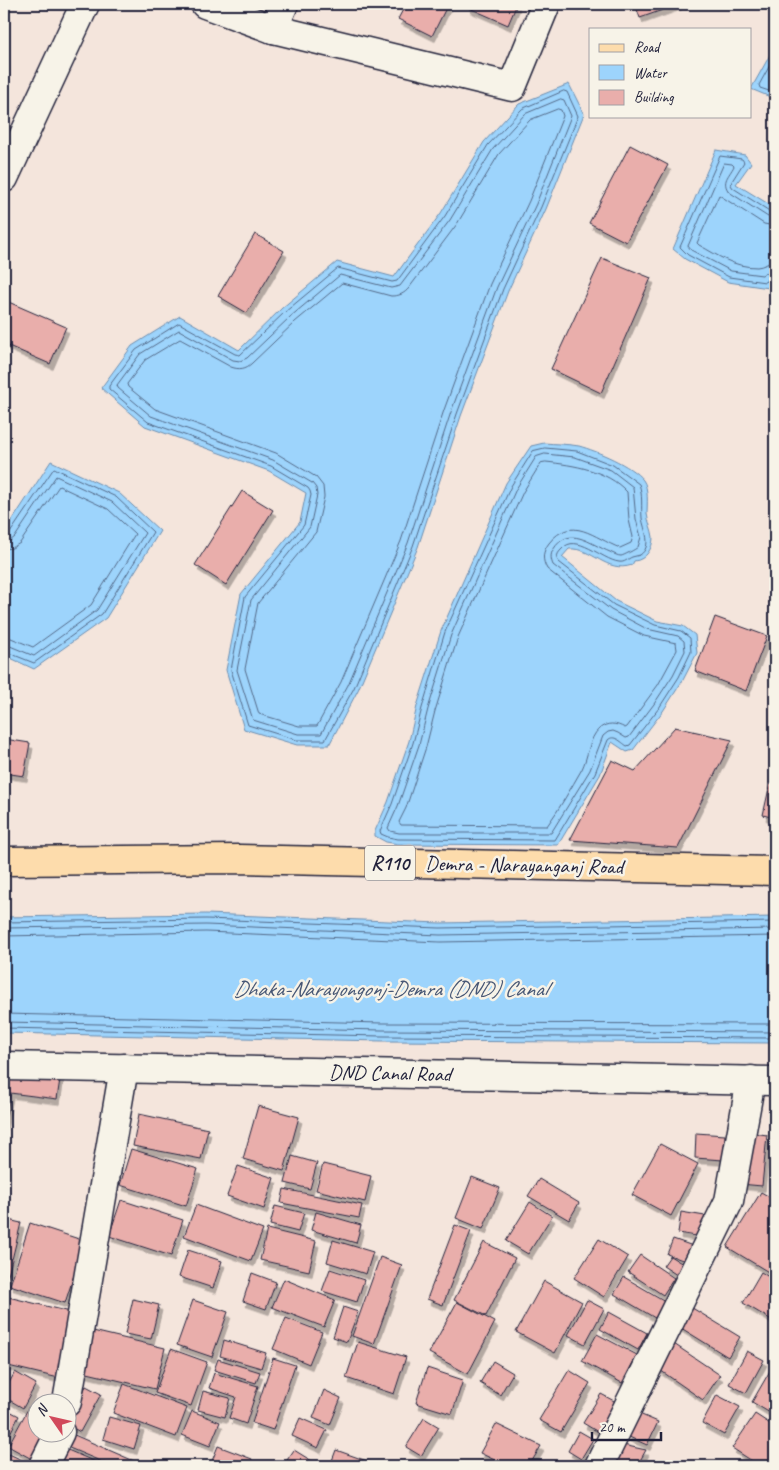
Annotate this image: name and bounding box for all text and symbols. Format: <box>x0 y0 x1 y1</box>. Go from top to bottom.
legend <box>589 28 752 118</box>
text: Road <box>634 38 661 57</box>
text: Water <box>634 64 668 83</box>
text: Building <box>634 88 674 107</box>
road number: R110 <box>365 846 415 880</box>
street label: Demra - Narayanganj Road <box>425 850 627 880</box>
water label: Dhaka-Narayongonj-Demra (DND) Canal <box>233 975 554 1003</box>
street label: DND Canal Road <box>329 1059 454 1087</box>
north arrow <box>28 1392 78 1442</box>
text: N <box>32 1401 52 1419</box>
scale bar <box>592 1410 660 1442</box>
text: 20 m <box>599 1418 626 1437</box>

